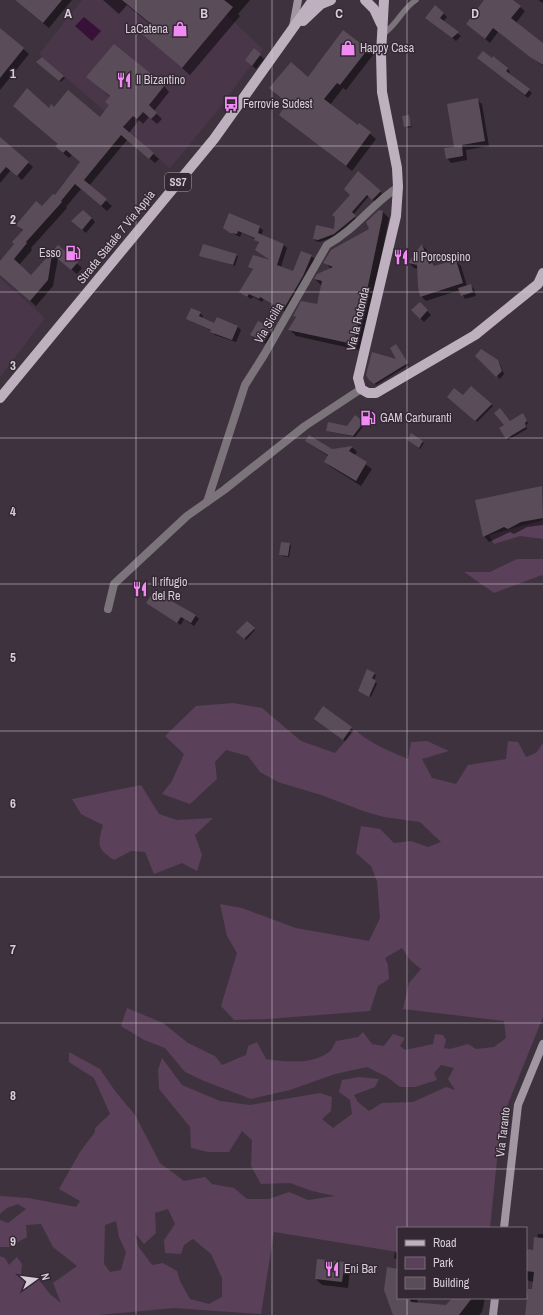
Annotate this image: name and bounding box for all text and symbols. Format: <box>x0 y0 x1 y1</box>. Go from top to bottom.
text: A <box>64 5 72 22</box>
text: B <box>200 5 208 22</box>
text: C <box>335 5 343 22</box>
text: D <box>471 5 479 22</box>
shop icon: LaCatena <box>171 20 189 38</box>
place label: LaCatena <box>125 21 169 37</box>
shop icon: Happy Casa <box>339 39 357 57</box>
place label: Happy Casa <box>360 40 415 56</box>
text: 1 <box>10 65 16 82</box>
restaurant icon: Il Bizantino <box>115 71 133 89</box>
place label: Il Bizantino <box>136 72 185 88</box>
bus stop icon: Ferrovie Sudest <box>222 95 240 113</box>
place label: Ferrovie Sudest <box>243 96 313 112</box>
road number: SS7 <box>165 173 191 191</box>
street label: Strada Statale 7 Via Appia <box>73 187 159 287</box>
text: 2 <box>10 211 16 228</box>
fuel station icon: Esso <box>64 244 82 262</box>
place label: Esso <box>39 245 61 261</box>
restaurant icon: Il Porcospino <box>392 248 410 266</box>
place label: Il Porcospino <box>413 249 470 265</box>
street label: Via la Rotonda <box>343 285 373 352</box>
street label: Via Sicilia <box>251 299 287 346</box>
text: 3 <box>10 357 16 374</box>
fuel station icon: GAM Carburanti <box>359 409 377 427</box>
place label: GAM Carburanti <box>380 410 452 426</box>
text: 4 <box>10 503 16 520</box>
place label: Il rifugio del Re <box>152 574 188 604</box>
restaurant icon: Il rifugio del Re <box>131 580 149 598</box>
text: 5 <box>10 649 16 666</box>
text: 6 <box>10 795 16 812</box>
text: 7 <box>10 941 16 958</box>
text: 8 <box>10 1087 16 1104</box>
street label: Via Taranto <box>492 1106 514 1158</box>
legend <box>397 1227 527 1299</box>
text: 9 <box>10 1233 16 1250</box>
text: Road <box>433 1235 457 1251</box>
text: Park <box>433 1255 453 1271</box>
north arrow <box>16 1259 56 1299</box>
restaurant icon: Eni Bar <box>323 1260 341 1278</box>
place label: Eni Bar <box>344 1261 378 1277</box>
text: N <box>38 1272 53 1281</box>
text: Building <box>433 1275 470 1291</box>

